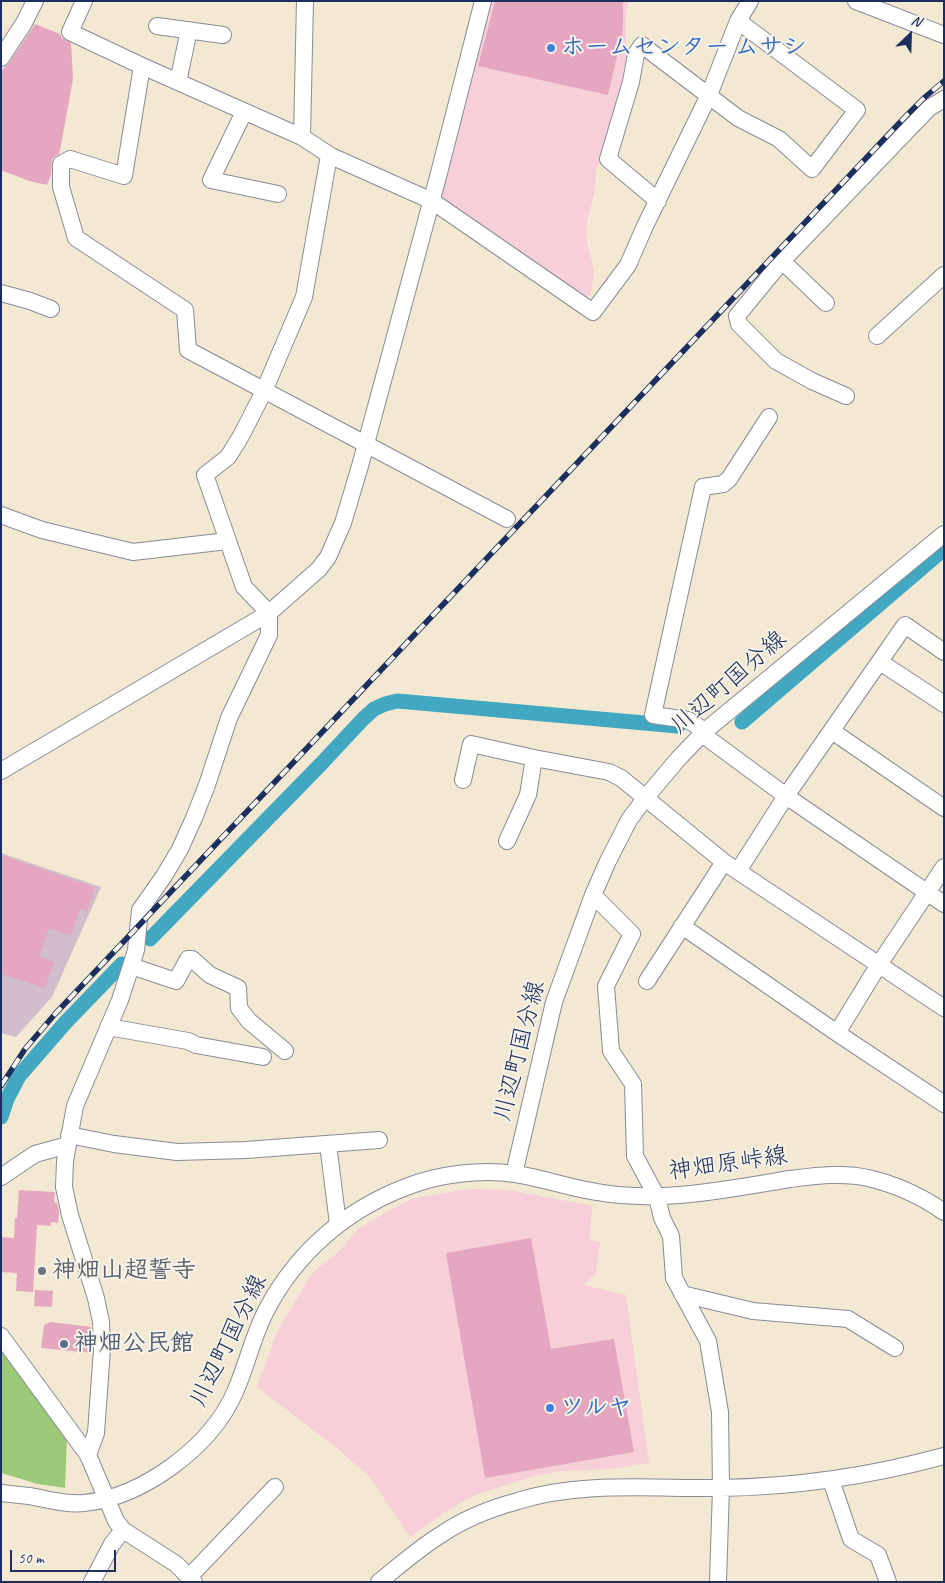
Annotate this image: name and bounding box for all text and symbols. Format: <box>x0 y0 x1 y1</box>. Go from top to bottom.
north arrow <box>885 10 935 60</box>
text: N <box>909 11 924 30</box>
place label: ホームセンター ムサシ <box>561 34 807 62</box>
marker: ホームセンター ムサシ <box>545 42 557 54</box>
street label: 川辺町国分線 <box>665 625 793 741</box>
street label: 川辺町国分線 <box>489 978 551 1124</box>
street label: 神畑原峠線 <box>667 1141 789 1187</box>
place label: 神畑山超誓寺 <box>52 1257 196 1285</box>
marker: 神畑山超誓寺 <box>36 1265 48 1277</box>
street label: 川辺町国分線 <box>184 1270 274 1412</box>
place label: 神畑公民館 <box>74 1330 194 1358</box>
marker: 神畑公民館 <box>58 1338 70 1350</box>
place label: ツルヤ <box>560 1394 632 1422</box>
marker: ツルヤ <box>544 1402 556 1414</box>
scale bar <box>12 1540 119 1572</box>
text: 50 m <box>18 1549 44 1568</box>

